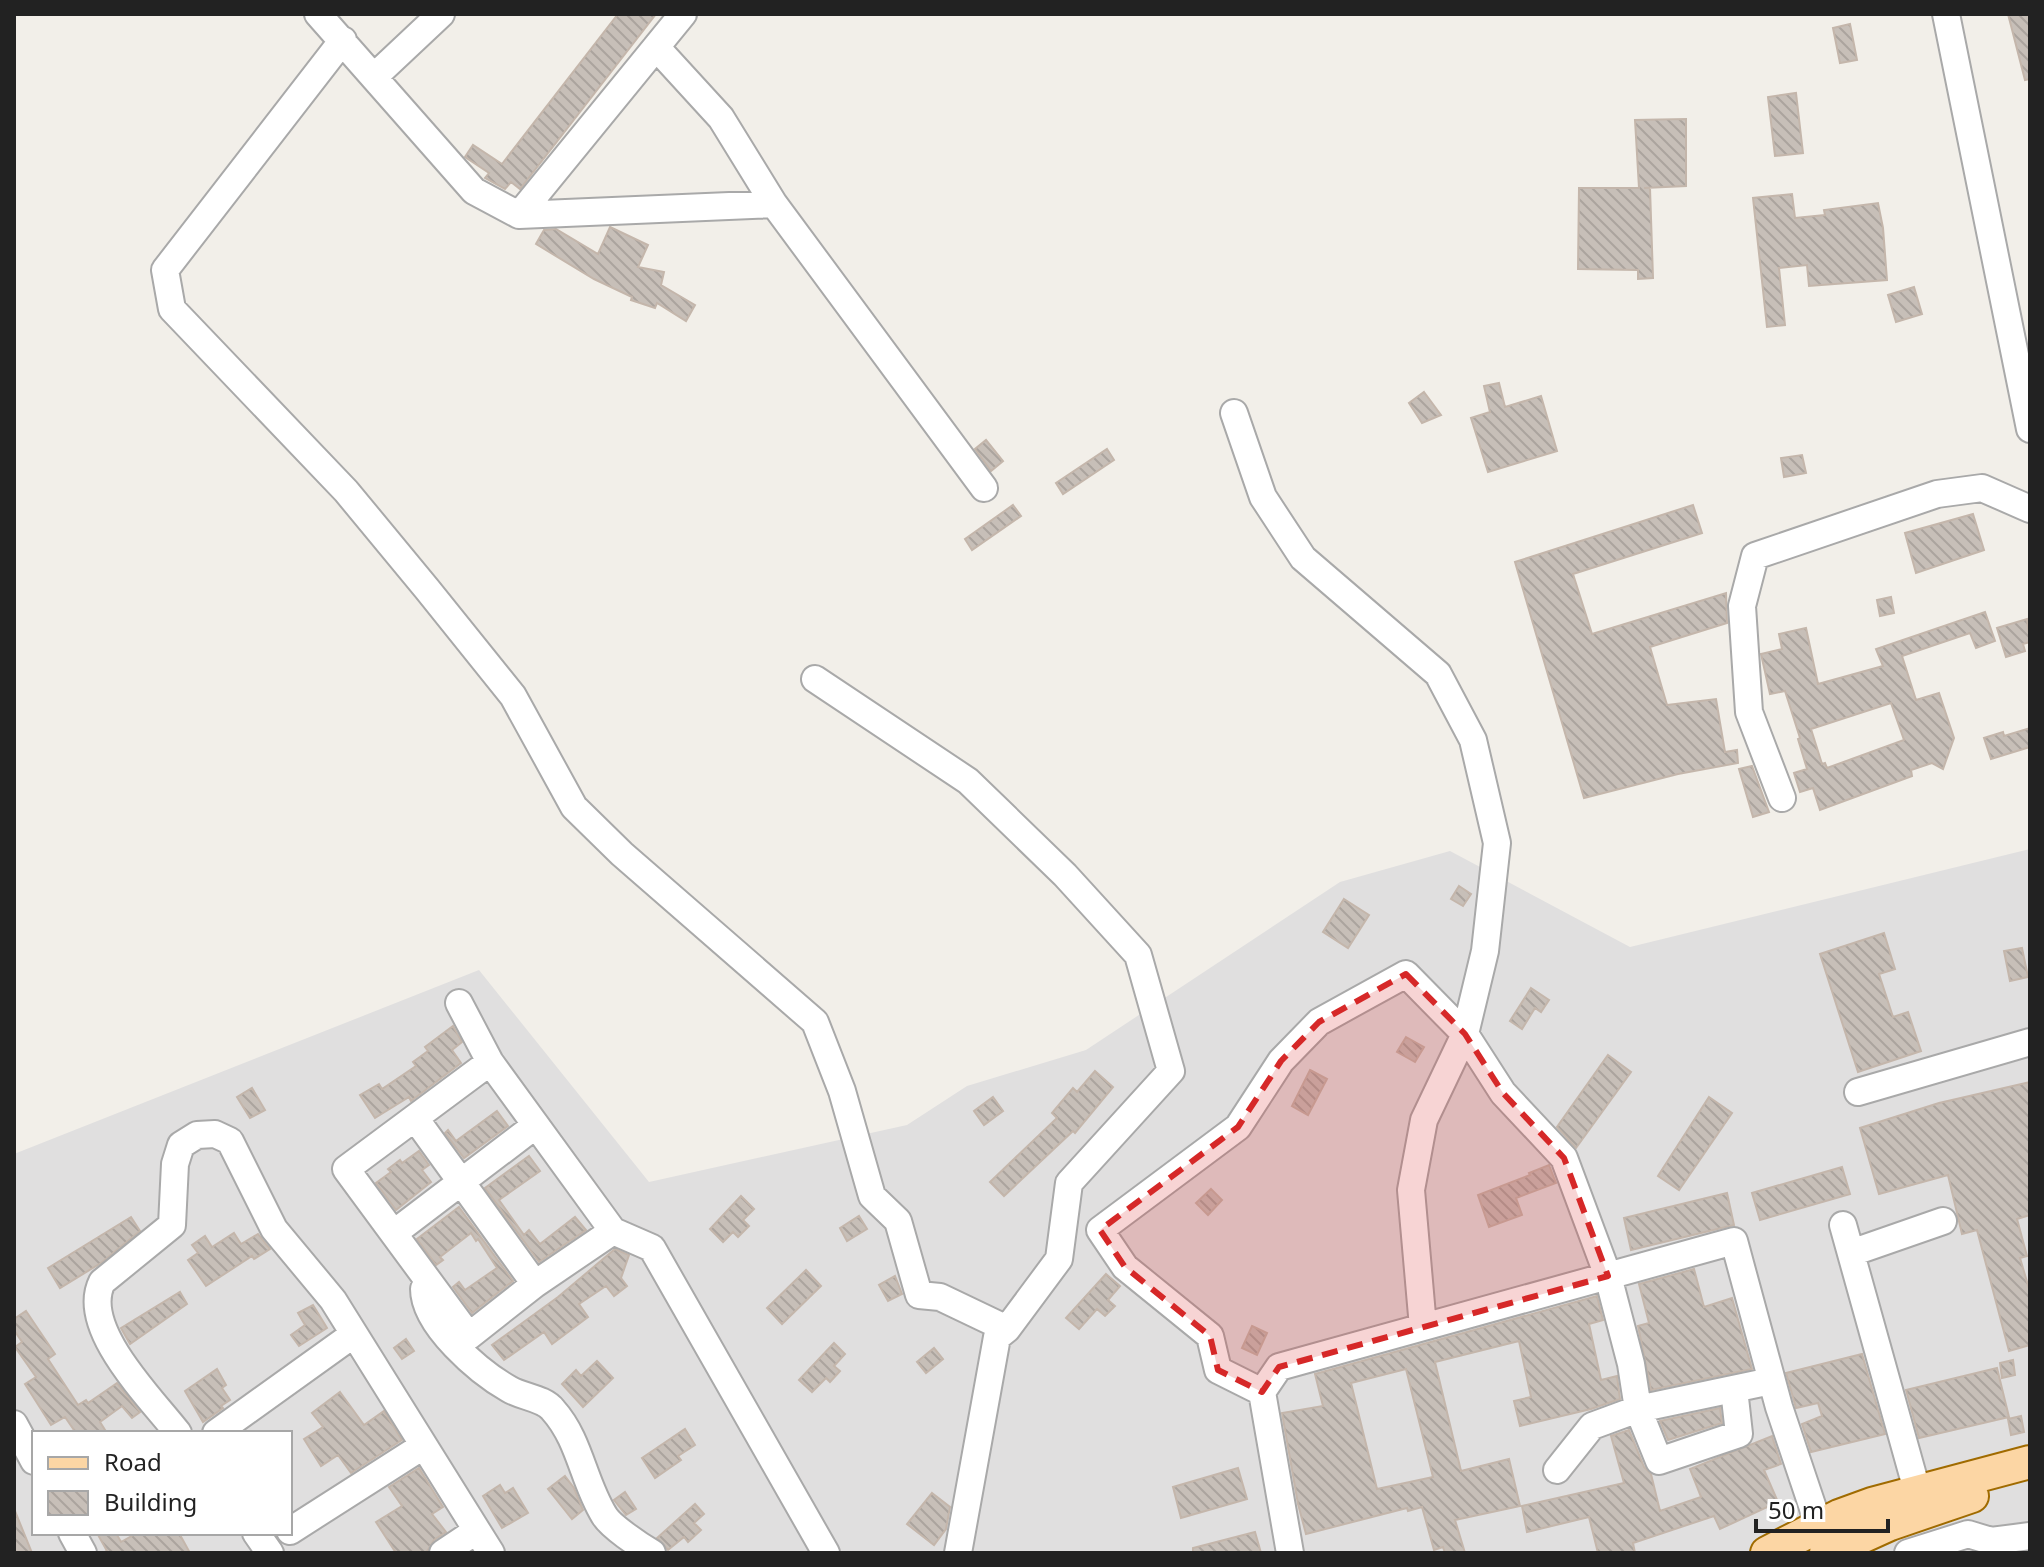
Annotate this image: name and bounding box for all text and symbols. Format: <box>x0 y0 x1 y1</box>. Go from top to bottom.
legend <box>32 1431 292 1535</box>
text: Road <box>104 1445 162 1478</box>
scale bar <box>1756 1483 1888 1533</box>
text: Building <box>104 1485 197 1518</box>
text: 50 m <box>1768 1493 1824 1526</box>

